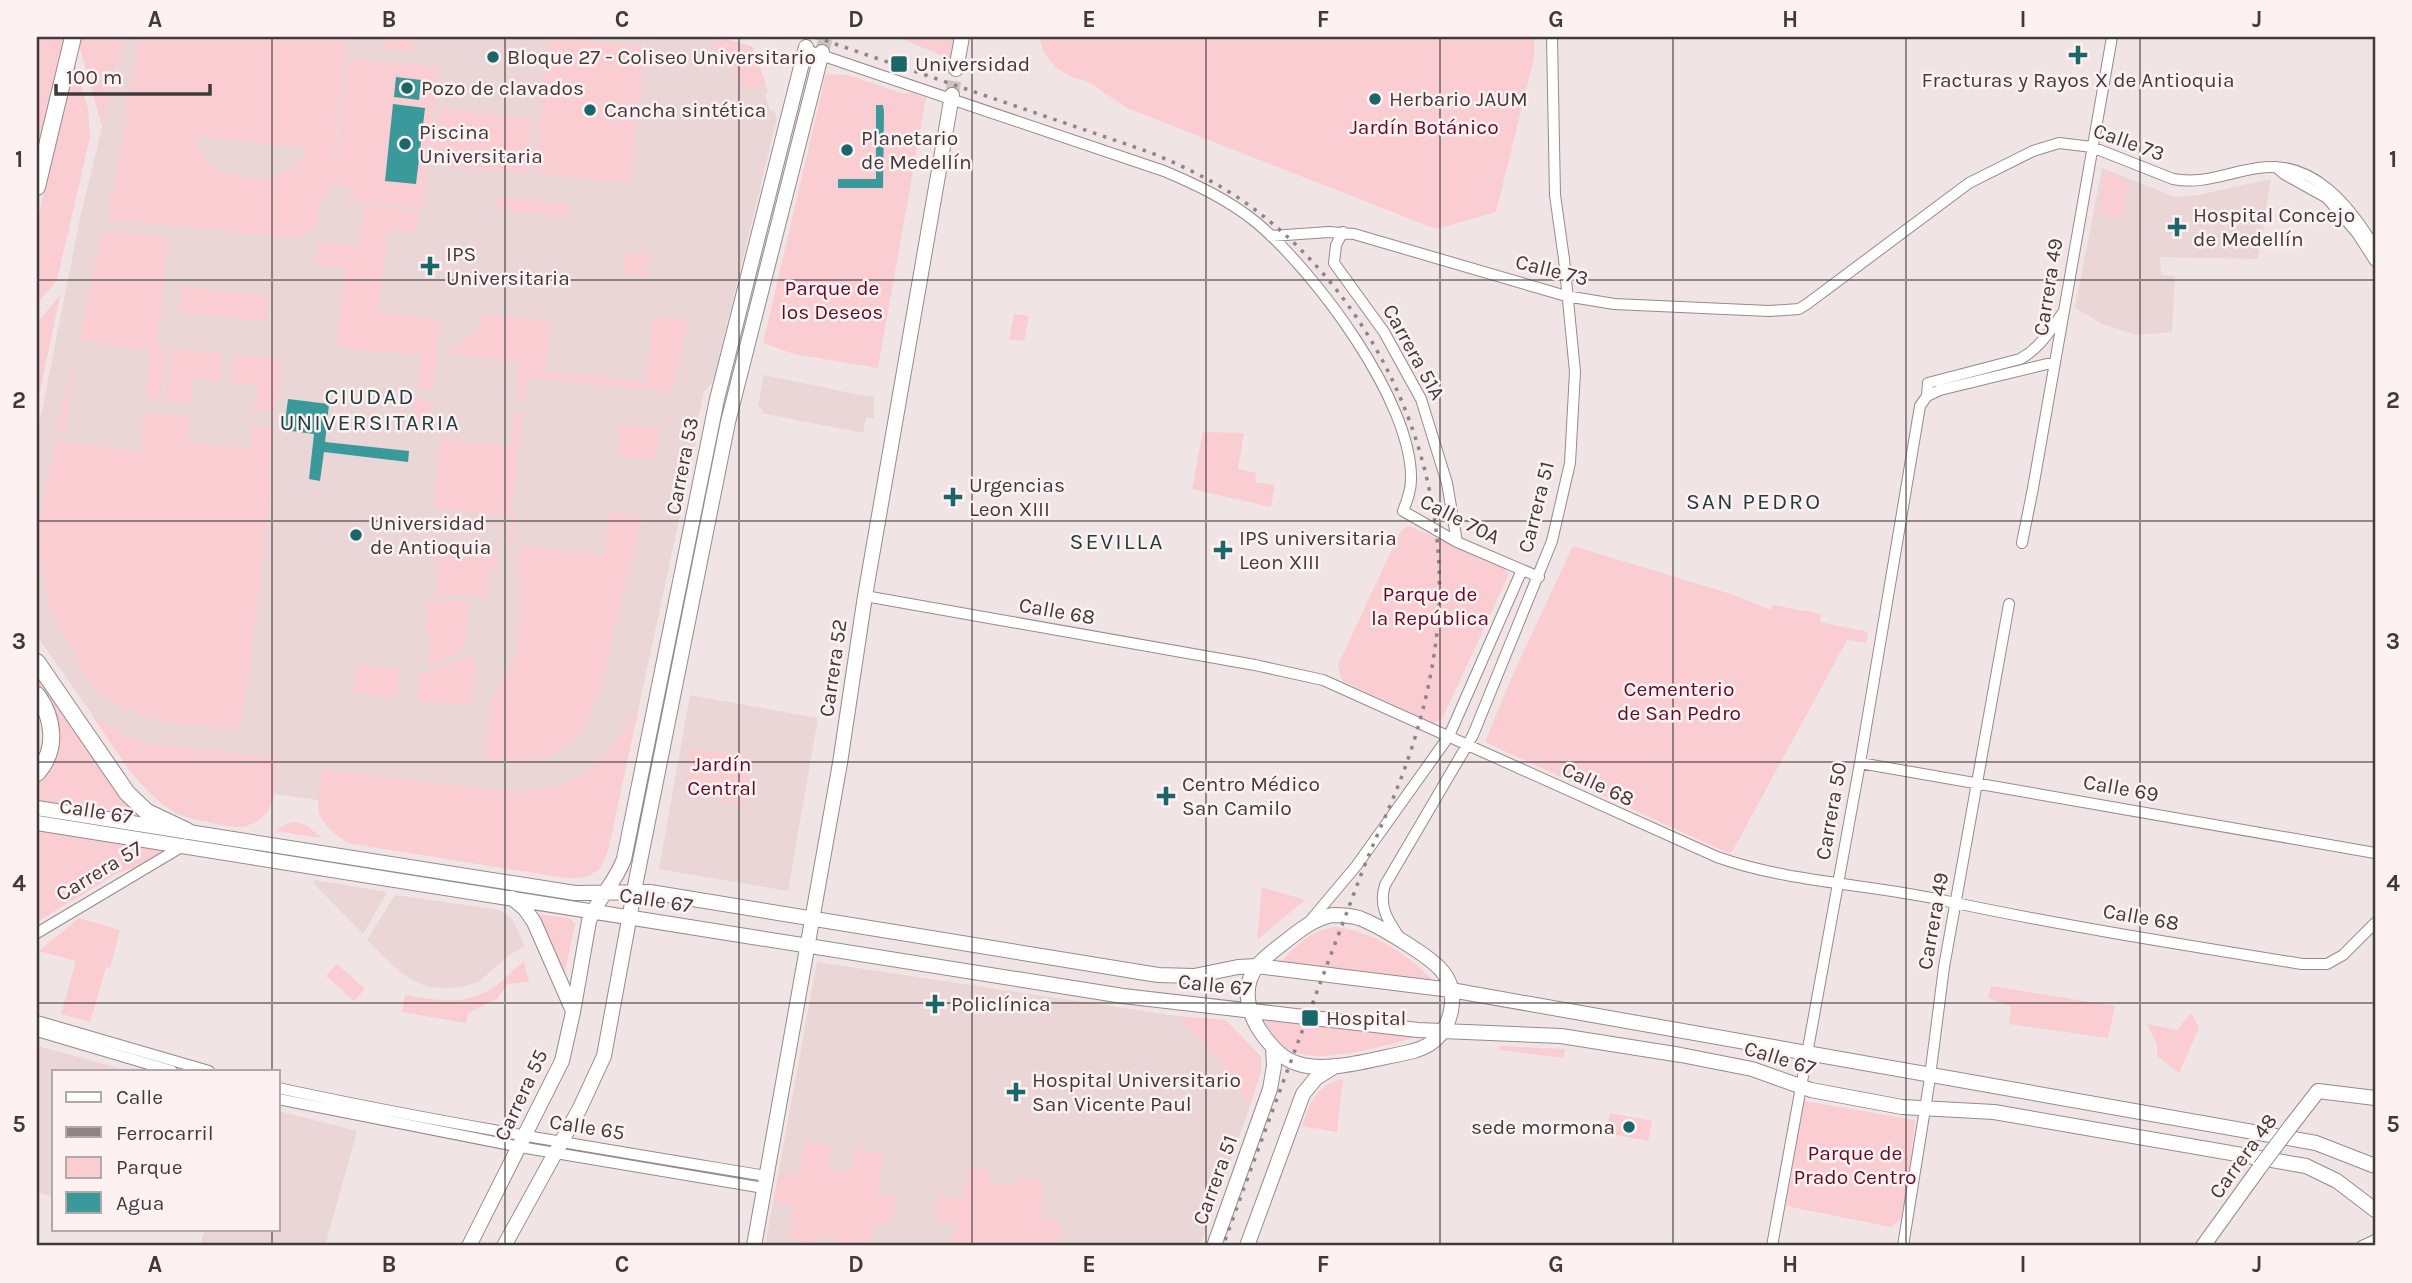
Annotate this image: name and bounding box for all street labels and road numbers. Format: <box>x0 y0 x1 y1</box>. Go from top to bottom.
street label: Calle 73 <box>2090 118 2168 166</box>
street label: Carrera 49 <box>2028 237 2068 337</box>
street label: Calle 73 <box>1513 249 1591 291</box>
street label: Carrera 51A <box>1378 300 1450 404</box>
street label: Carrera 53 <box>661 415 703 517</box>
street label: Carrera 51 <box>1513 459 1559 555</box>
street label: Calle 70A <box>1416 489 1504 549</box>
street label: Calle 68 <box>1017 593 1097 629</box>
street label: Carrera 52 <box>814 618 852 718</box>
street label: Calle 68 <box>1558 757 1638 811</box>
street label: Carrera 50 <box>1811 760 1851 862</box>
street label: Calle 69 <box>2081 770 2161 806</box>
street label: Calle 67 <box>58 793 134 829</box>
street label: Carrera 57 <box>52 836 147 906</box>
street label: Carrera 49 <box>1913 870 1953 972</box>
street label: Calle 67 <box>618 882 694 918</box>
street label: Calle 68 <box>2101 899 2181 935</box>
street label: Calle 67 <box>1177 969 1253 1001</box>
street label: Calle 67 <box>1741 1036 1819 1080</box>
street label: Carrera 55 <box>489 1045 553 1145</box>
street label: Calle 65 <box>548 1109 626 1145</box>
street label: Carrera 48 <box>2204 1109 2282 1203</box>
street label: Carrera 51 <box>1188 1132 1242 1228</box>

